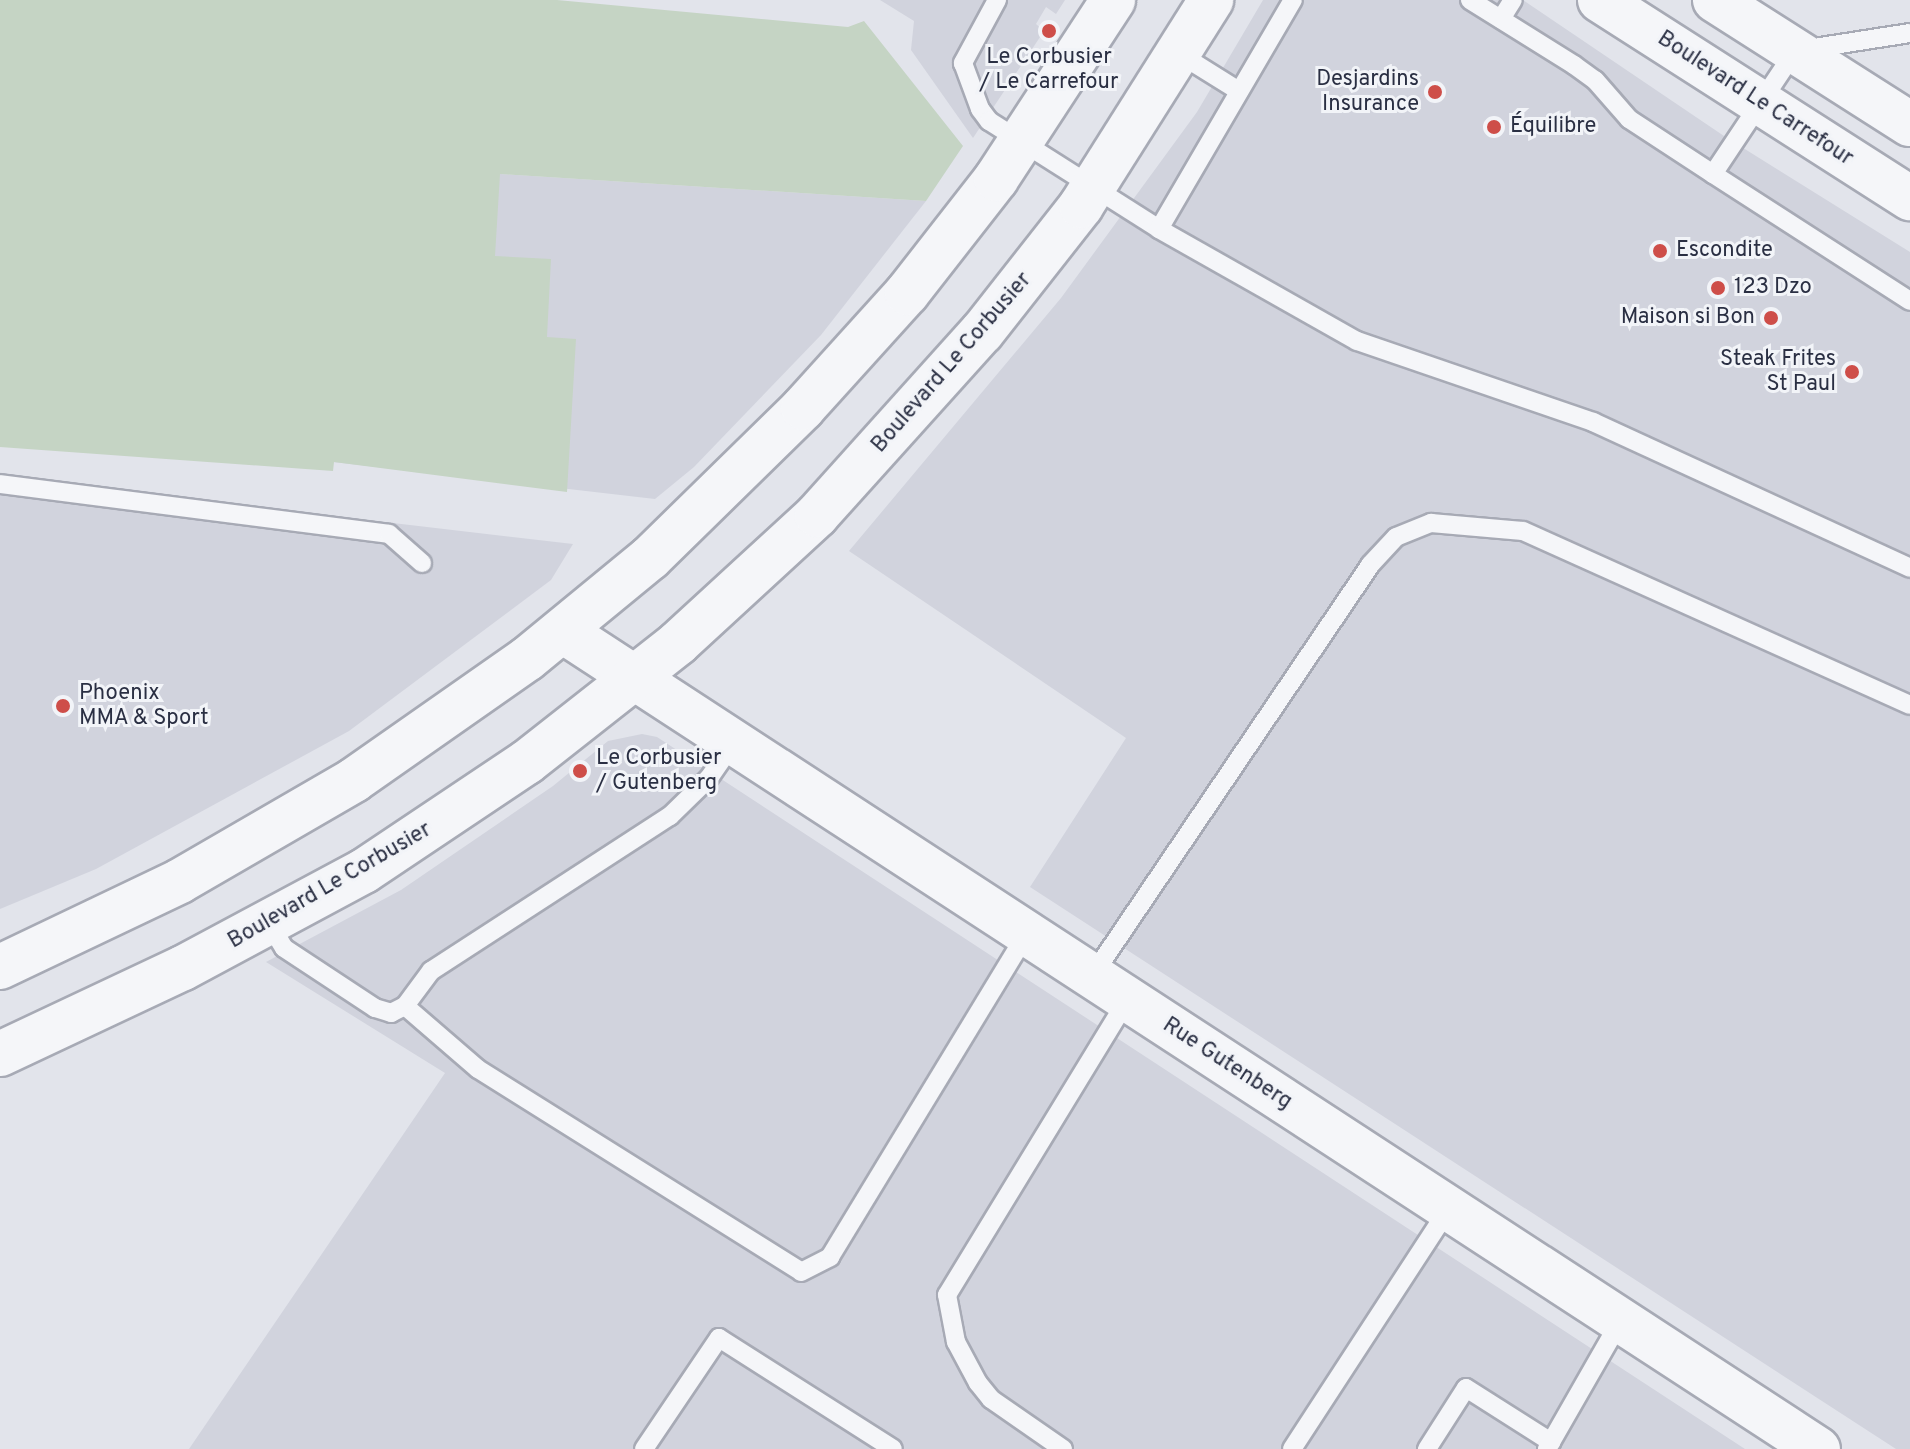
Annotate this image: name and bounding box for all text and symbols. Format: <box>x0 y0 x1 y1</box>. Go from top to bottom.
marker: Le Corbusier / Le Carrefour <box>1040 22 1058 40</box>
street label: Boulevard Le Carrefour <box>1652 26 1858 172</box>
place label: Le Corbusier / Le Carrefour <box>979 44 1119 96</box>
place label: Desjardins Insurance <box>1316 66 1419 118</box>
marker: Desjardins Insurance <box>1426 83 1444 101</box>
place label: Équilibre <box>1510 114 1596 140</box>
marker: Équilibre <box>1485 118 1503 136</box>
place label: Escondite <box>1676 238 1773 264</box>
marker: Escondite <box>1651 242 1669 260</box>
street label: Boulevard Le Corbusier <box>867 267 1037 459</box>
place label: 123 Dzo <box>1734 275 1812 301</box>
marker: 123 Dzo <box>1709 279 1727 297</box>
place label: Maison si Bon <box>1621 305 1755 331</box>
marker: Maison si Bon <box>1762 309 1780 327</box>
place label: Steak Frites St Paul <box>1720 346 1836 398</box>
marker: Steak Frites St Paul <box>1843 363 1861 381</box>
place label: Phoenix MMA & Sport <box>79 680 209 732</box>
marker: Phoenix MMA & Sport <box>54 697 72 715</box>
place label: Le Corbusier / Gutenberg <box>596 745 722 796</box>
marker: Le Corbusier / Gutenberg <box>571 762 589 780</box>
street label: Boulevard Le Corbusier <box>224 817 436 955</box>
street label: Rue Gutenberg <box>1157 1012 1297 1116</box>

